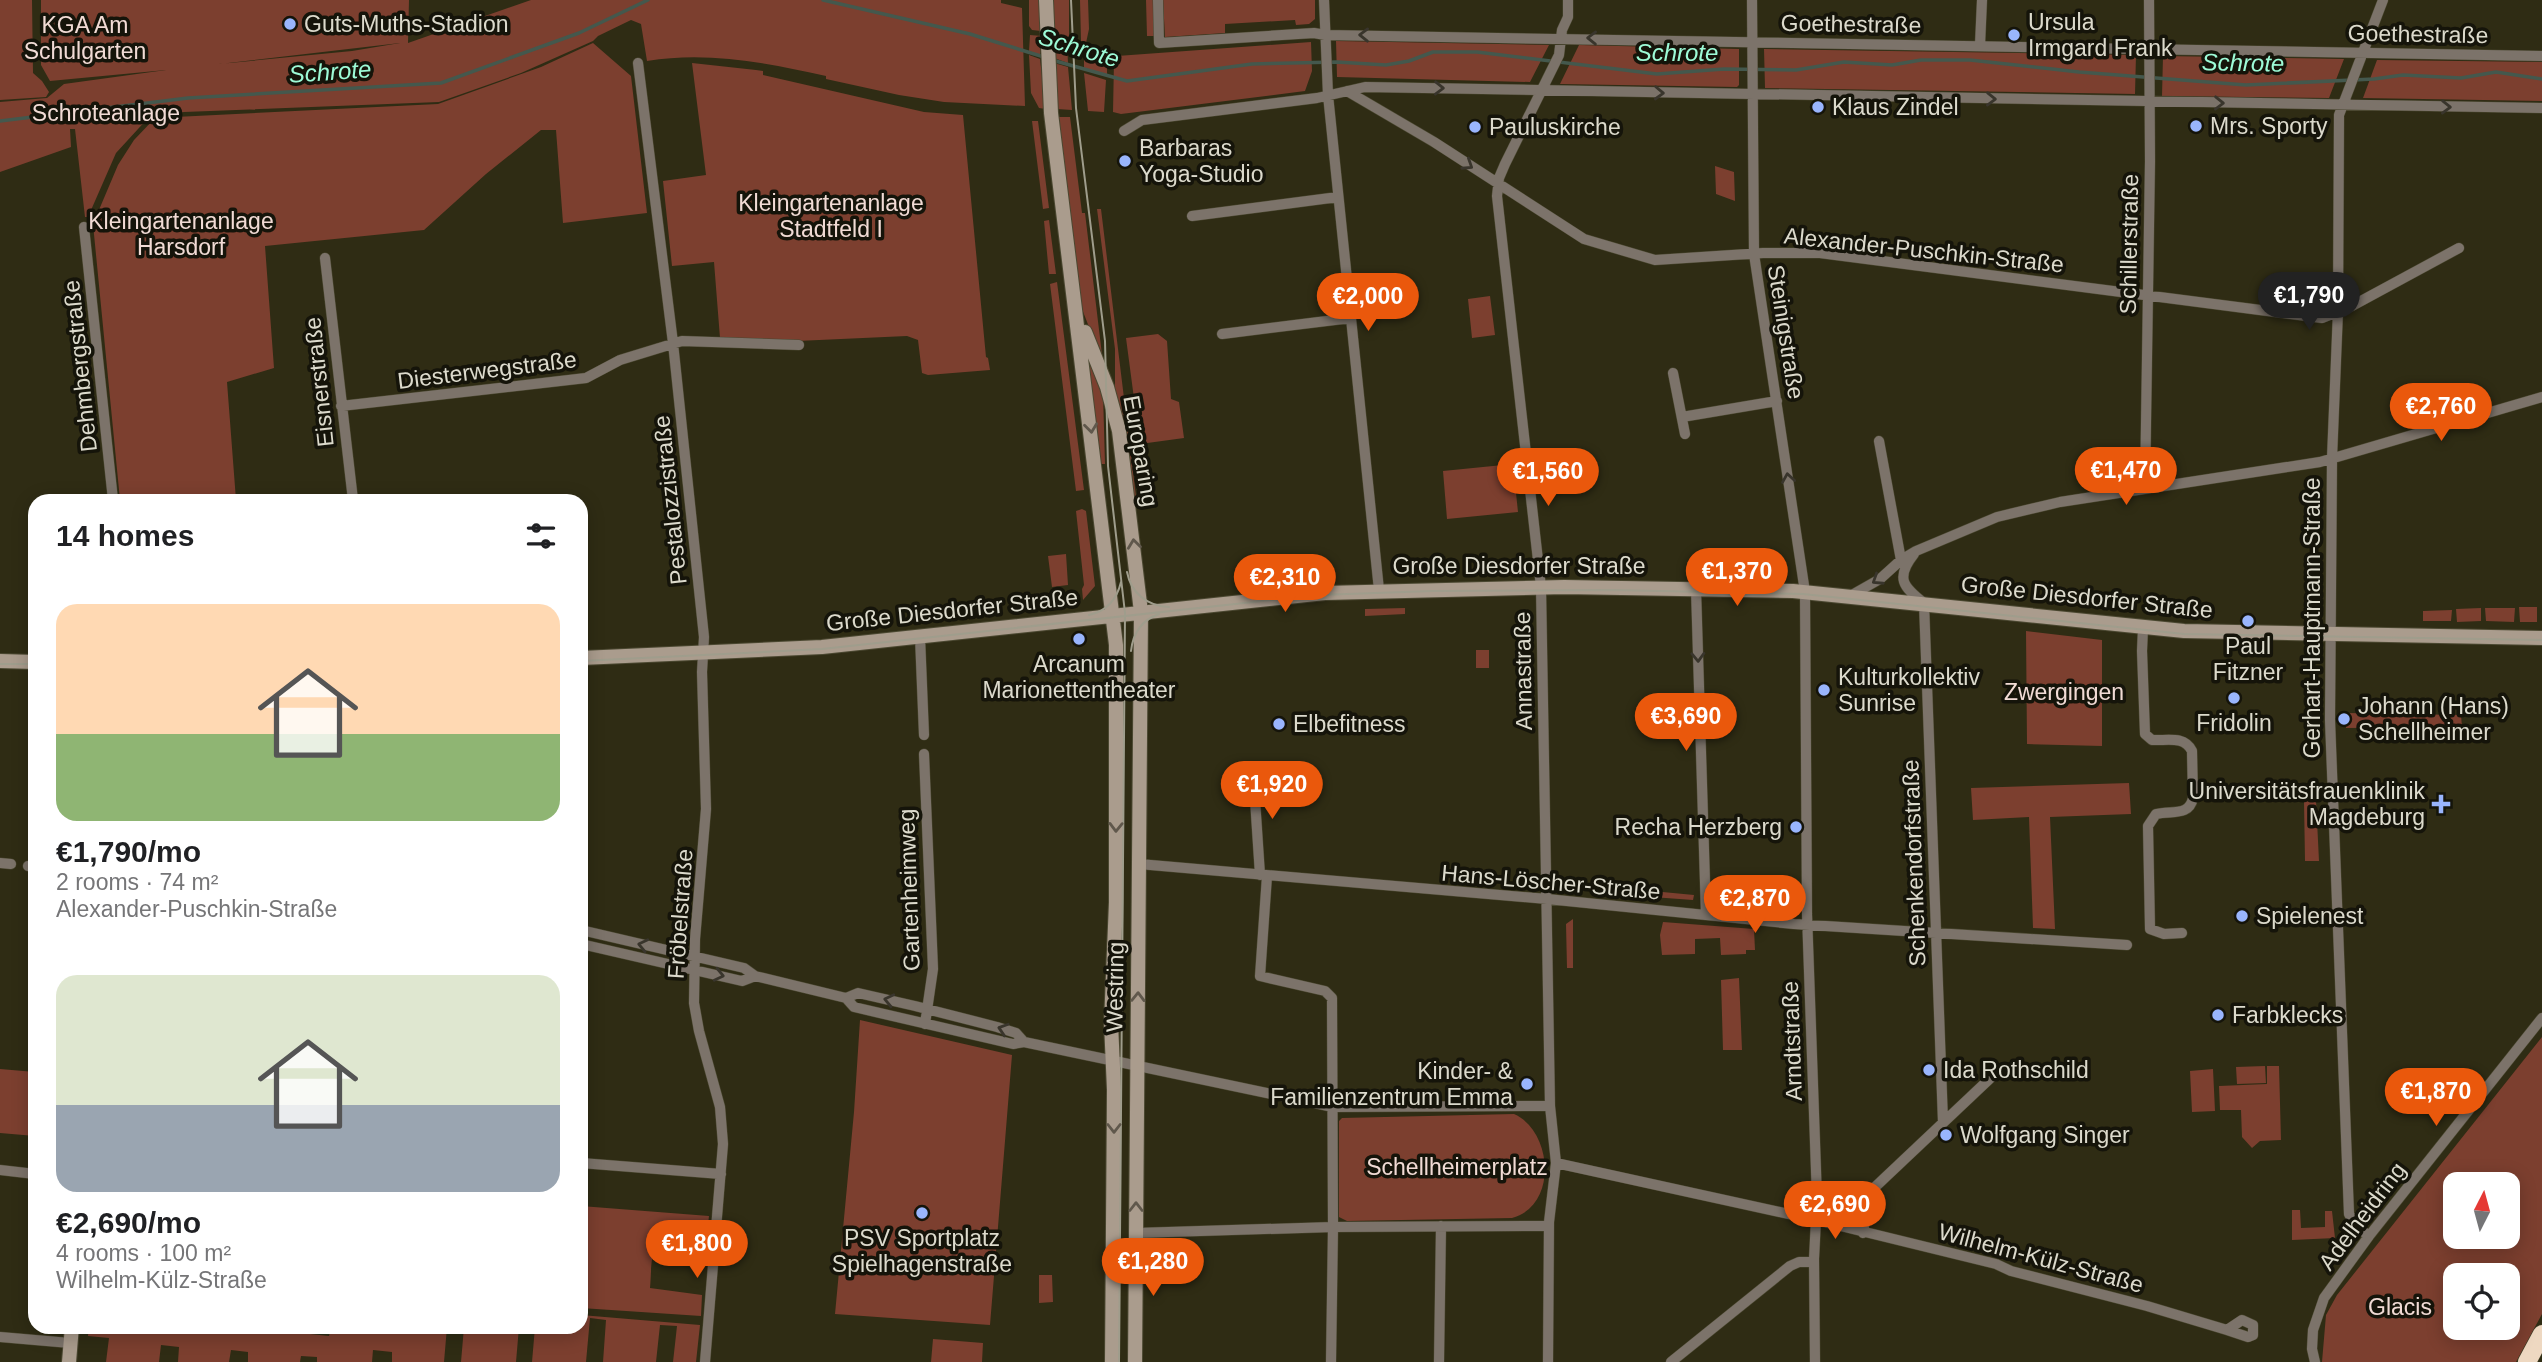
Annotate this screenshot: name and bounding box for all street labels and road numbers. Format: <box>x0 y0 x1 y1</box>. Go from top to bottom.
street label: Goethestraße <box>1780 10 1922 38</box>
street label: Goethestraße <box>2347 20 2489 48</box>
street label: Schillerstraße <box>2115 173 2143 315</box>
street label: Alexander-Puschkin-Straße <box>1783 222 2065 278</box>
street label: Steinigstraße <box>1763 263 1809 401</box>
street label: Dehmbergstraße <box>58 279 102 453</box>
street label: Eisnerstraße <box>299 316 339 448</box>
street label: Diesterwegstraße <box>396 346 578 394</box>
street label: Europaring <box>1118 393 1164 509</box>
street label: Pestalozzistraße <box>648 414 692 586</box>
street label: Gerhart-Hauptmann-Straße <box>2299 477 2325 759</box>
street label: Große Diesdorfer Straße <box>1392 553 1646 579</box>
street label: Große Diesdorfer Straße <box>1960 571 2214 623</box>
street label: Große Diesdorfer Straße <box>825 584 1079 636</box>
street label: Annastraße <box>1509 611 1537 731</box>
street label: Schenkendorfstraße <box>1897 759 1931 967</box>
street label: Gartenheimweg <box>893 808 925 972</box>
street label: Fröbelstraße <box>662 848 698 980</box>
street label: Hans-Löscher-Straße <box>1440 859 1662 905</box>
street label: Westring <box>1101 942 1129 1032</box>
street label: Arndtstraße <box>1777 981 1807 1101</box>
street label: Adelheidring <box>2313 1157 2411 1275</box>
street label: Wilhelm-Külz-Straße <box>1936 1218 2146 1298</box>

